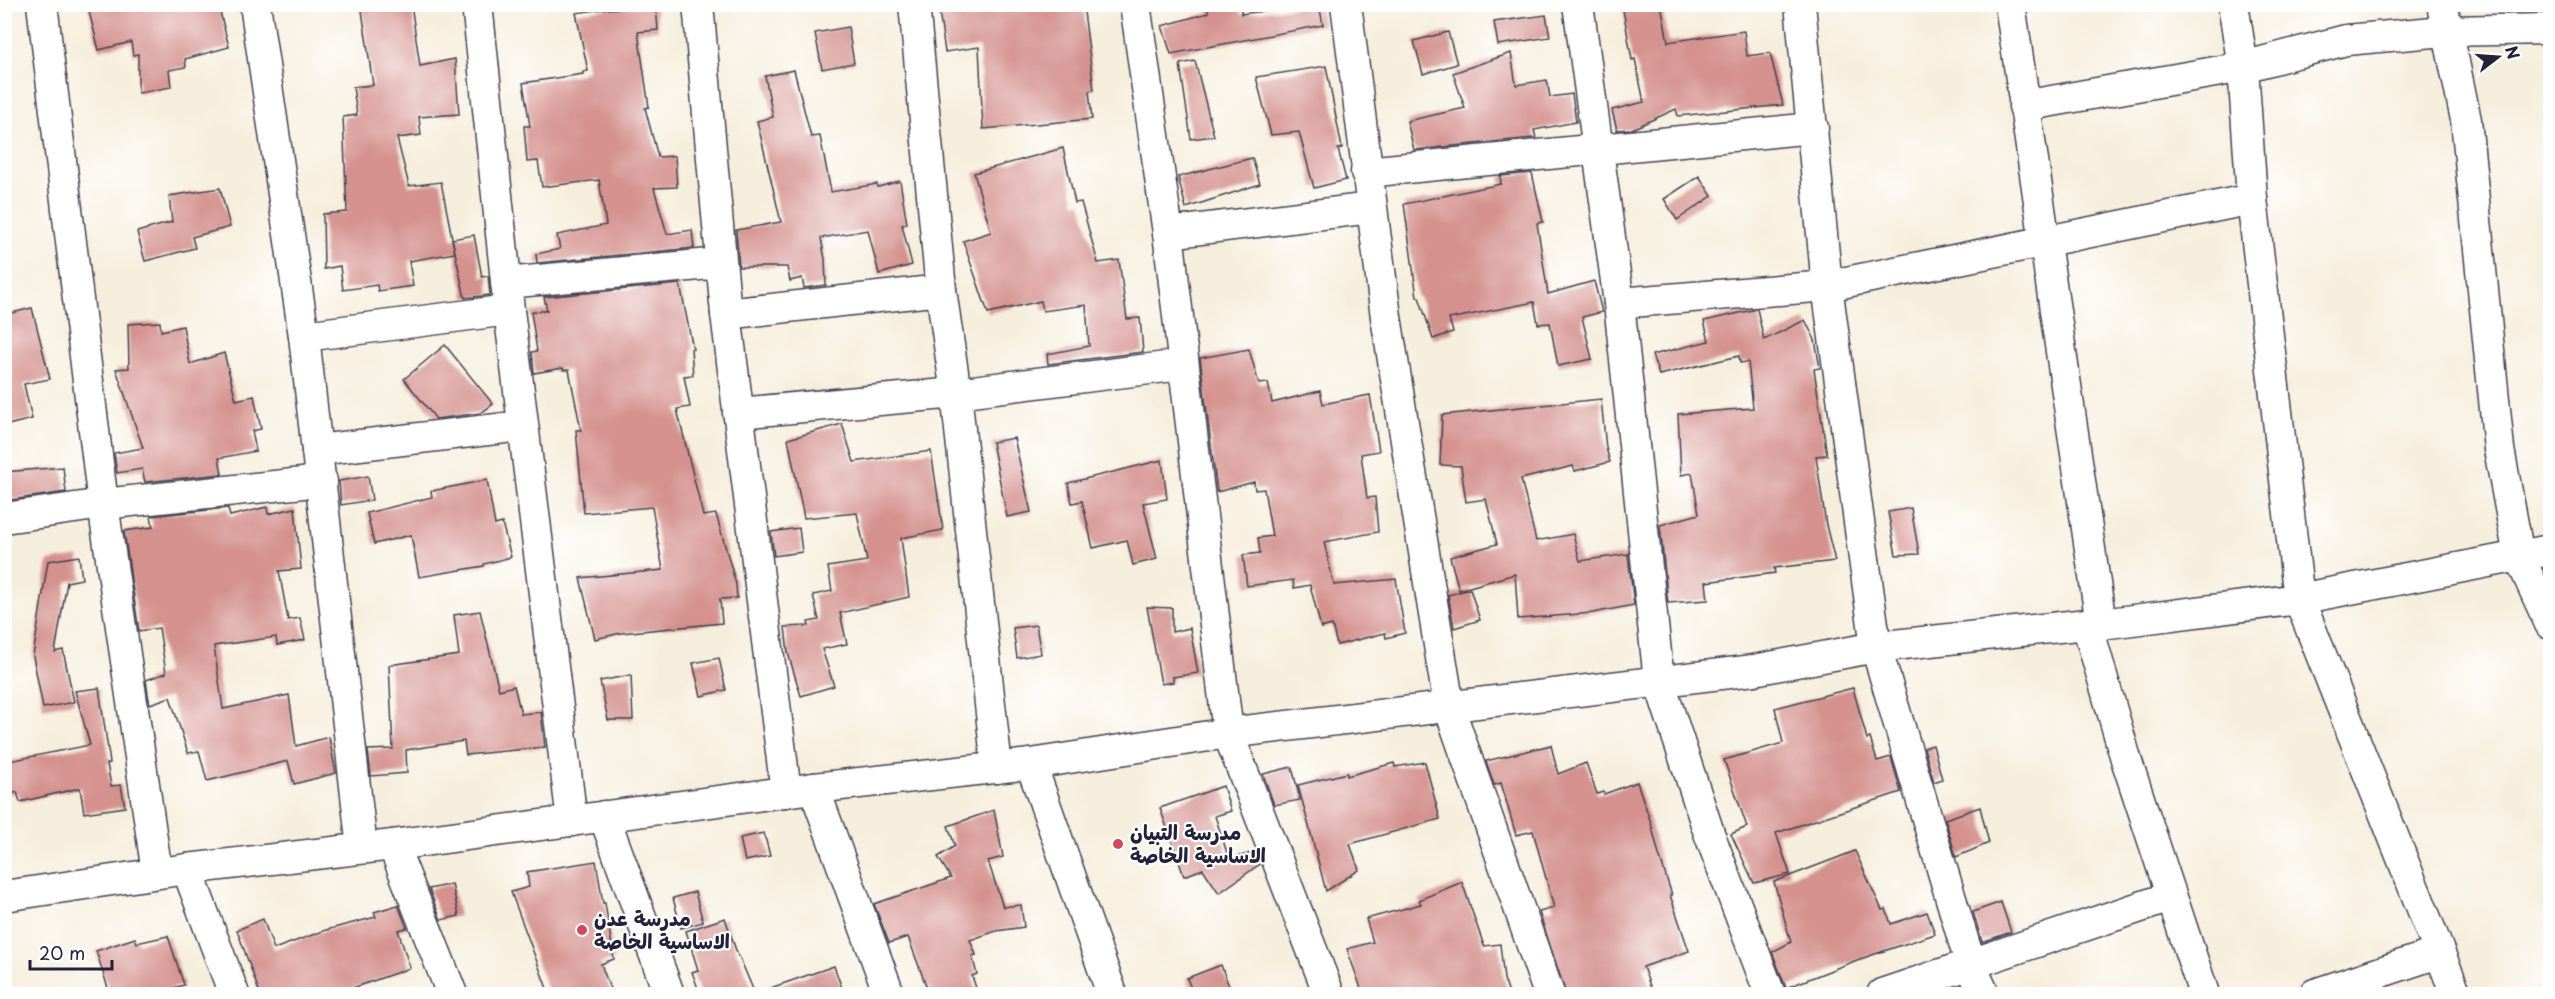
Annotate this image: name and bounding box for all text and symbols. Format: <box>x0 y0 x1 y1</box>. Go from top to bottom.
north arrow <box>2468 27 2528 87</box>
text: N <box>2500 43 2527 62</box>
place label: مدرسة التبيان الاساسية الخاصة <box>1130 817 1266 870</box>
marker: مدرسة التبيان الاساسية الخاصة <box>1111 837 1125 851</box>
place label: مدرسة عدن الاساسية الخاصة <box>594 903 730 956</box>
marker: مدرسة عدن الاساسية الخاصة <box>575 923 589 937</box>
scale bar <box>30 933 112 971</box>
text: 20 m <box>39 939 85 966</box>

